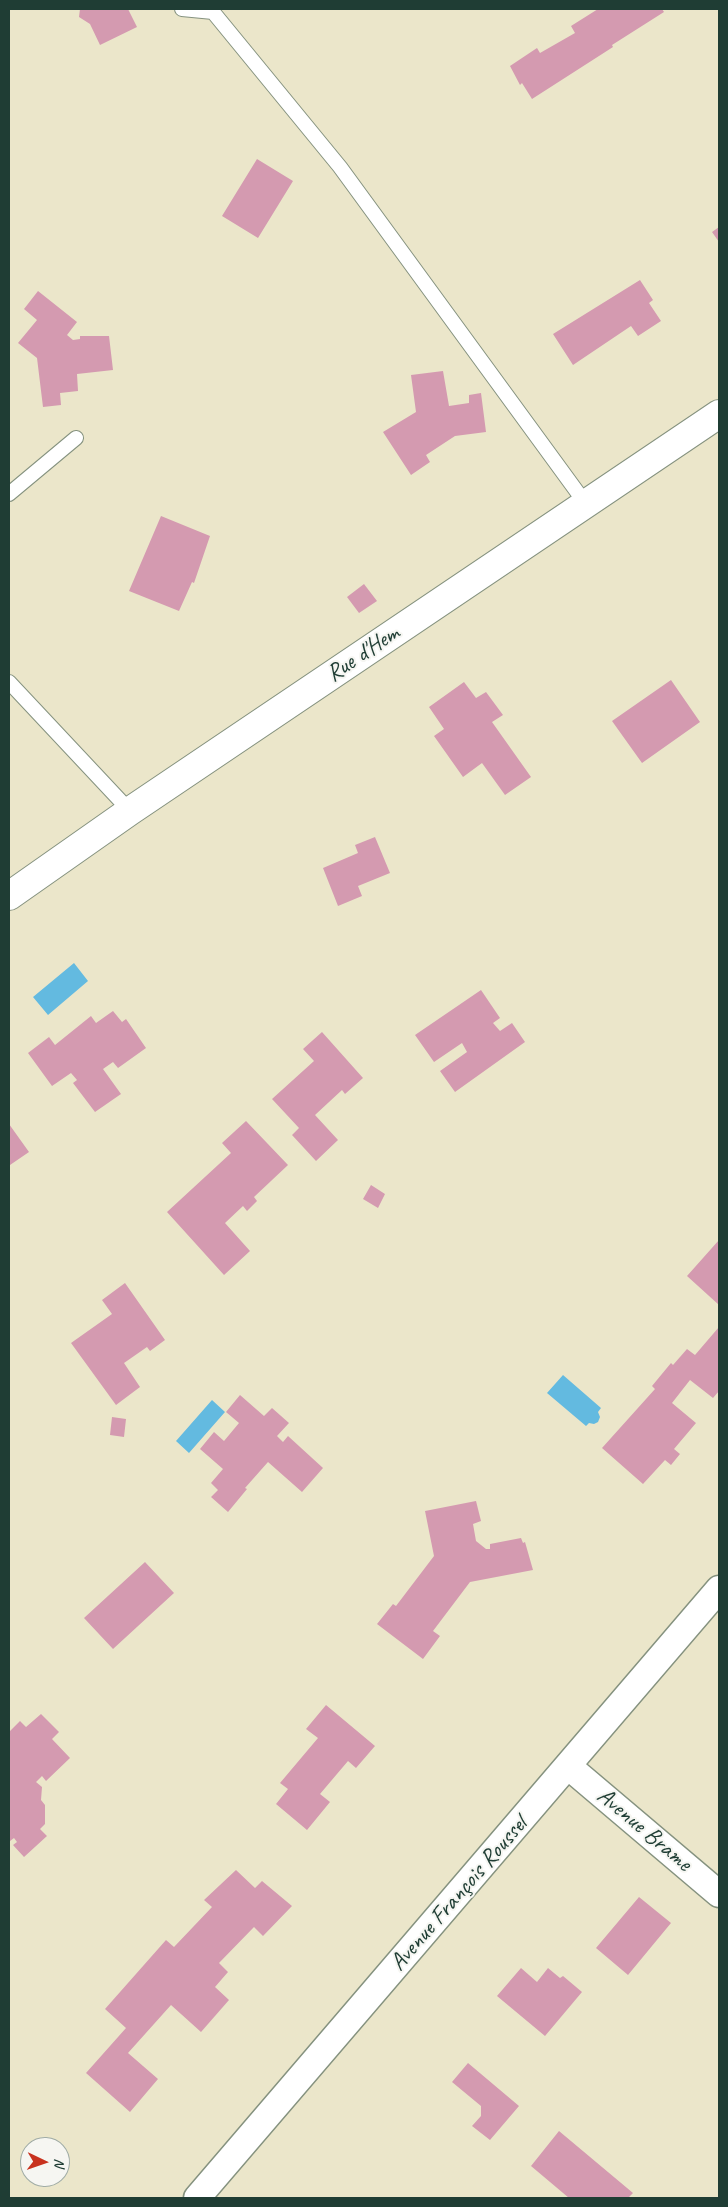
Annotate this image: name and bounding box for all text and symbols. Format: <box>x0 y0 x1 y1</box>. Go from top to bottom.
street label: Rue d'Hem <box>321 619 405 689</box>
street label: Avenue Brame <box>591 1782 697 1878</box>
street label: Avenue François Roussel <box>384 1811 534 1977</box>
north arrow <box>20 2137 70 2187</box>
text: N <box>51 2158 68 2168</box>

